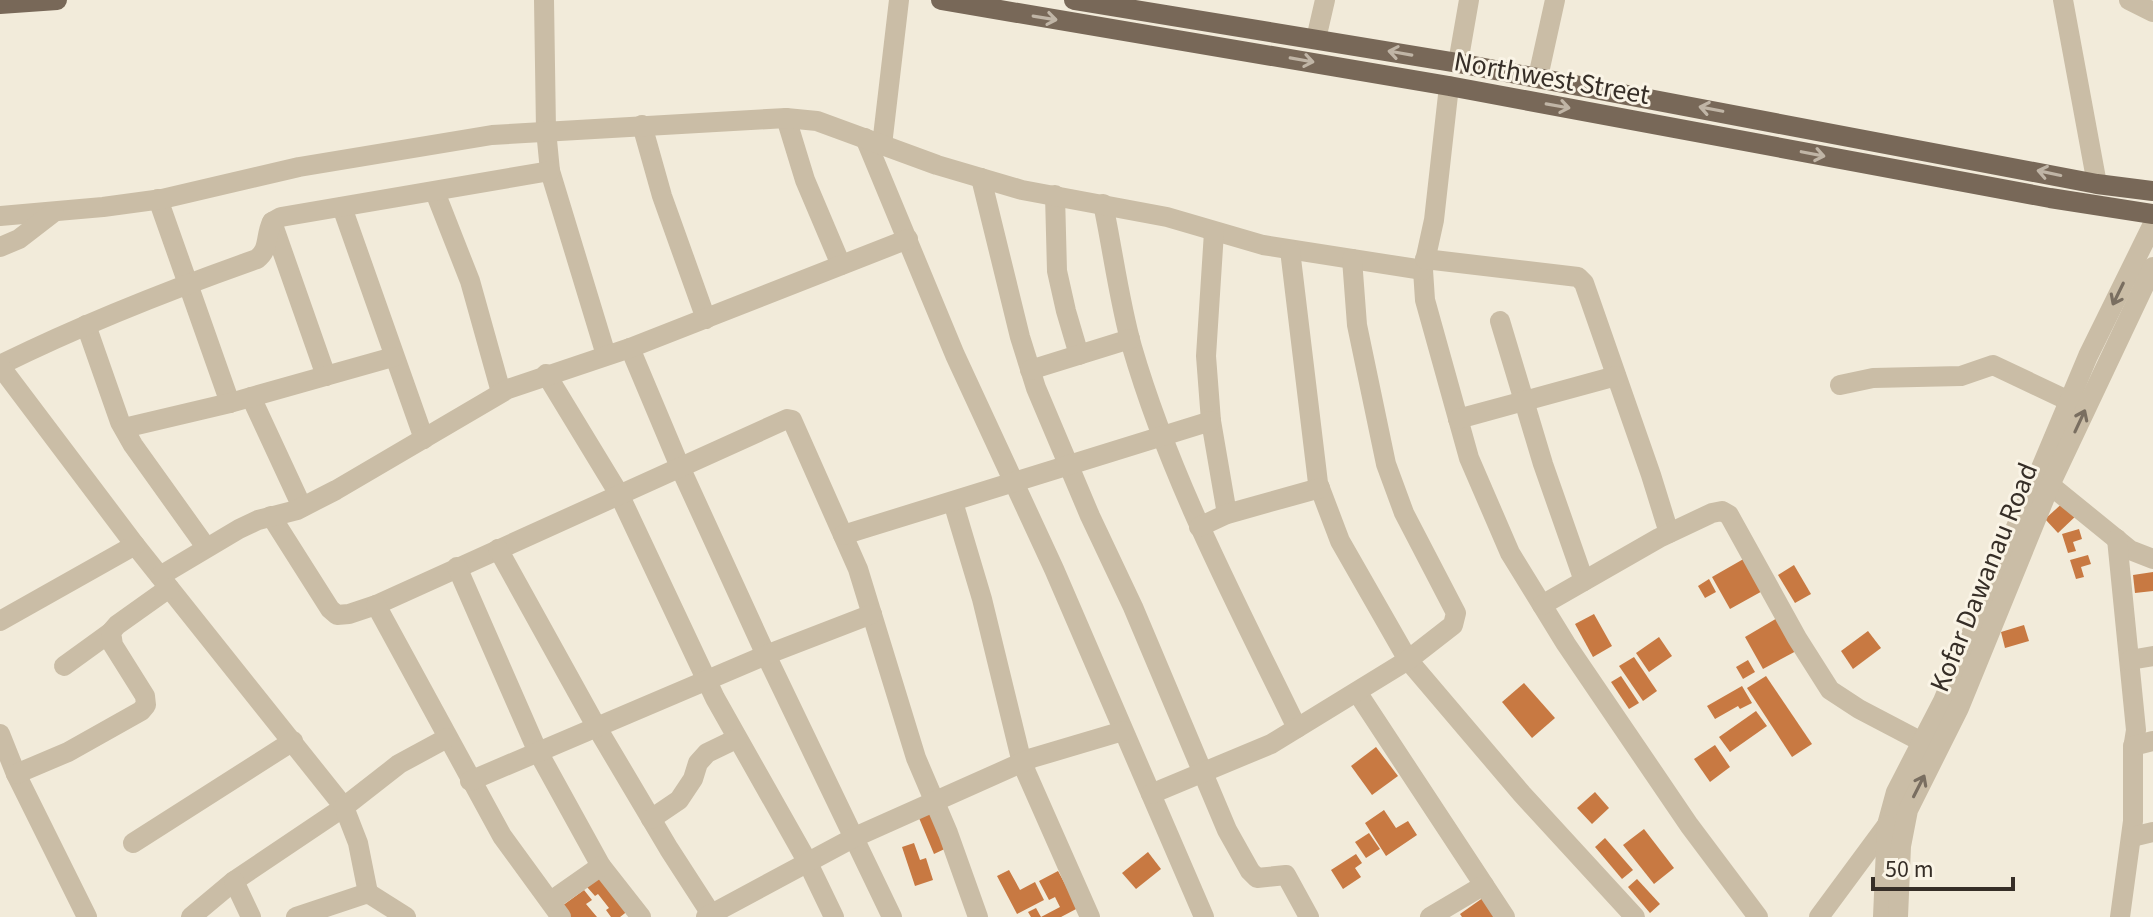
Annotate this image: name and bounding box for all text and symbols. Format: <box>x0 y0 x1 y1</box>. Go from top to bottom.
one-way arrow <box>1032 11 1057 26</box>
street label: Northwest Street <box>1451 41 1653 115</box>
one-way arrow <box>1387 44 1413 59</box>
one-way arrow <box>1289 54 1314 69</box>
one-way arrow <box>1544 100 1570 115</box>
one-way arrow <box>1698 101 1724 116</box>
one-way arrow <box>1800 147 1826 162</box>
one-way arrow <box>2036 165 2062 180</box>
one-way arrow <box>2110 282 2126 306</box>
one-way arrow <box>2073 409 2088 433</box>
street label: Kofar Dawanau Road <box>1920 457 2048 698</box>
one-way arrow <box>1912 775 1928 799</box>
scale bar <box>1873 841 2013 891</box>
text: 50 m <box>1885 852 1934 887</box>

